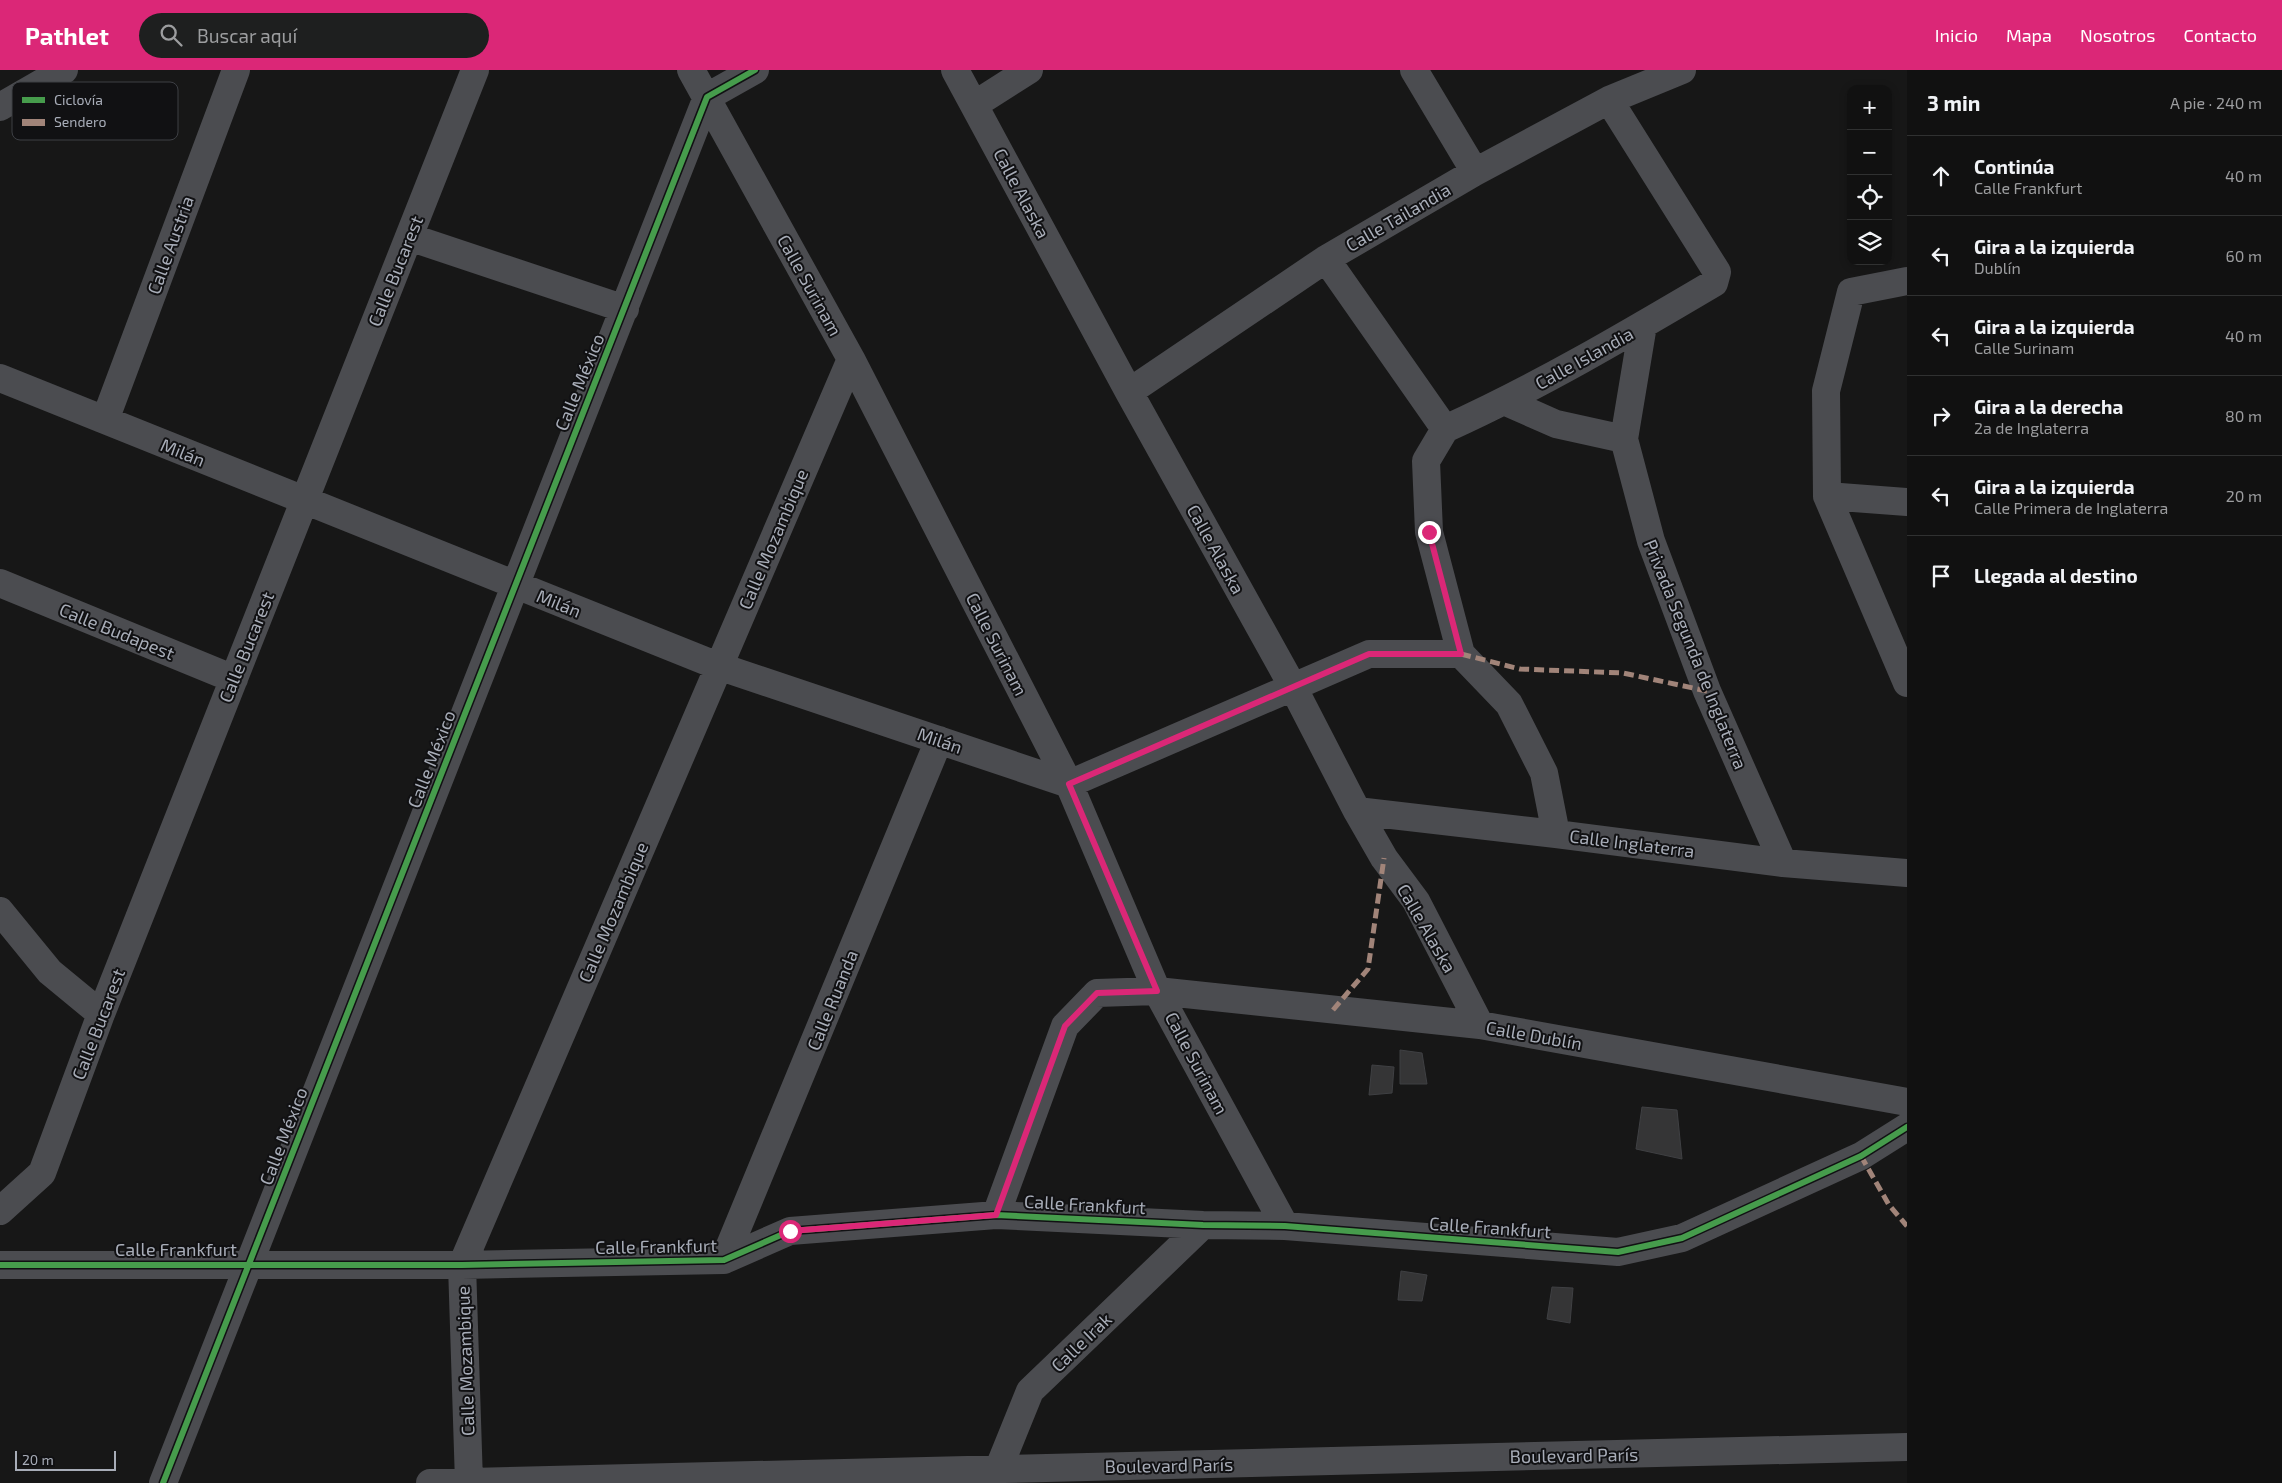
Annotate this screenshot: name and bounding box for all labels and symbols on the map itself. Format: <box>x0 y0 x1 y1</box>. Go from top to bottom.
legend <box>12 82 178 140</box>
text: Ciclovía <box>54 91 103 108</box>
text: Sendero <box>54 113 106 130</box>
street label: Calle Alaska <box>989 144 1055 242</box>
street label: Calle Tailandia <box>1342 178 1454 256</box>
street label: Calle Austria <box>142 193 198 297</box>
street label: Calle Bucarest <box>363 212 427 329</box>
street label: Calle Surinam <box>773 230 847 340</box>
street label: Calle Islandia <box>1531 322 1637 394</box>
street label: Calle México <box>550 330 608 434</box>
street label: Milán <box>158 433 208 471</box>
street label: Calle Mozambique <box>734 466 812 612</box>
street label: Calle Alaska <box>1182 501 1250 597</box>
route end <box>1418 521 1441 544</box>
street label: Privada Segunda de Inglaterra <box>1640 536 1752 772</box>
street label: Milán <box>534 584 584 622</box>
street label: Calle Bucarest <box>214 588 278 705</box>
street label: Calle Surinam <box>962 589 1032 699</box>
street label: Calle Budapest <box>56 598 178 664</box>
street label: Calle México <box>402 707 460 811</box>
street label: Milán <box>915 722 965 758</box>
street label: Calle Inglaterra <box>1568 824 1696 862</box>
street label: Calle Mozambique <box>574 839 652 985</box>
street label: Calle Alaska <box>1393 880 1461 976</box>
street label: Calle Ruanda <box>802 947 862 1053</box>
street label: Calle Bucarest <box>67 965 129 1083</box>
street label: Calle Surinam <box>1161 1008 1233 1118</box>
street label: Calle Dublín <box>1484 1016 1584 1054</box>
street label: Calle México <box>254 1084 312 1188</box>
street label: Calle Frankfurt <box>1024 1190 1147 1218</box>
street label: Calle Frankfurt <box>1428 1212 1552 1242</box>
route start <box>779 1220 802 1243</box>
street label: Calle Frankfurt <box>595 1234 717 1258</box>
street label: Calle Frankfurt <box>115 1238 237 1260</box>
street label: Calle Mozambique <box>451 1286 479 1436</box>
street label: Calle Irak <box>1046 1308 1116 1376</box>
street label: Boulevard París <box>1510 1443 1638 1467</box>
scale bar <box>15 1448 116 1471</box>
street label: Boulevard París <box>1105 1453 1233 1477</box>

